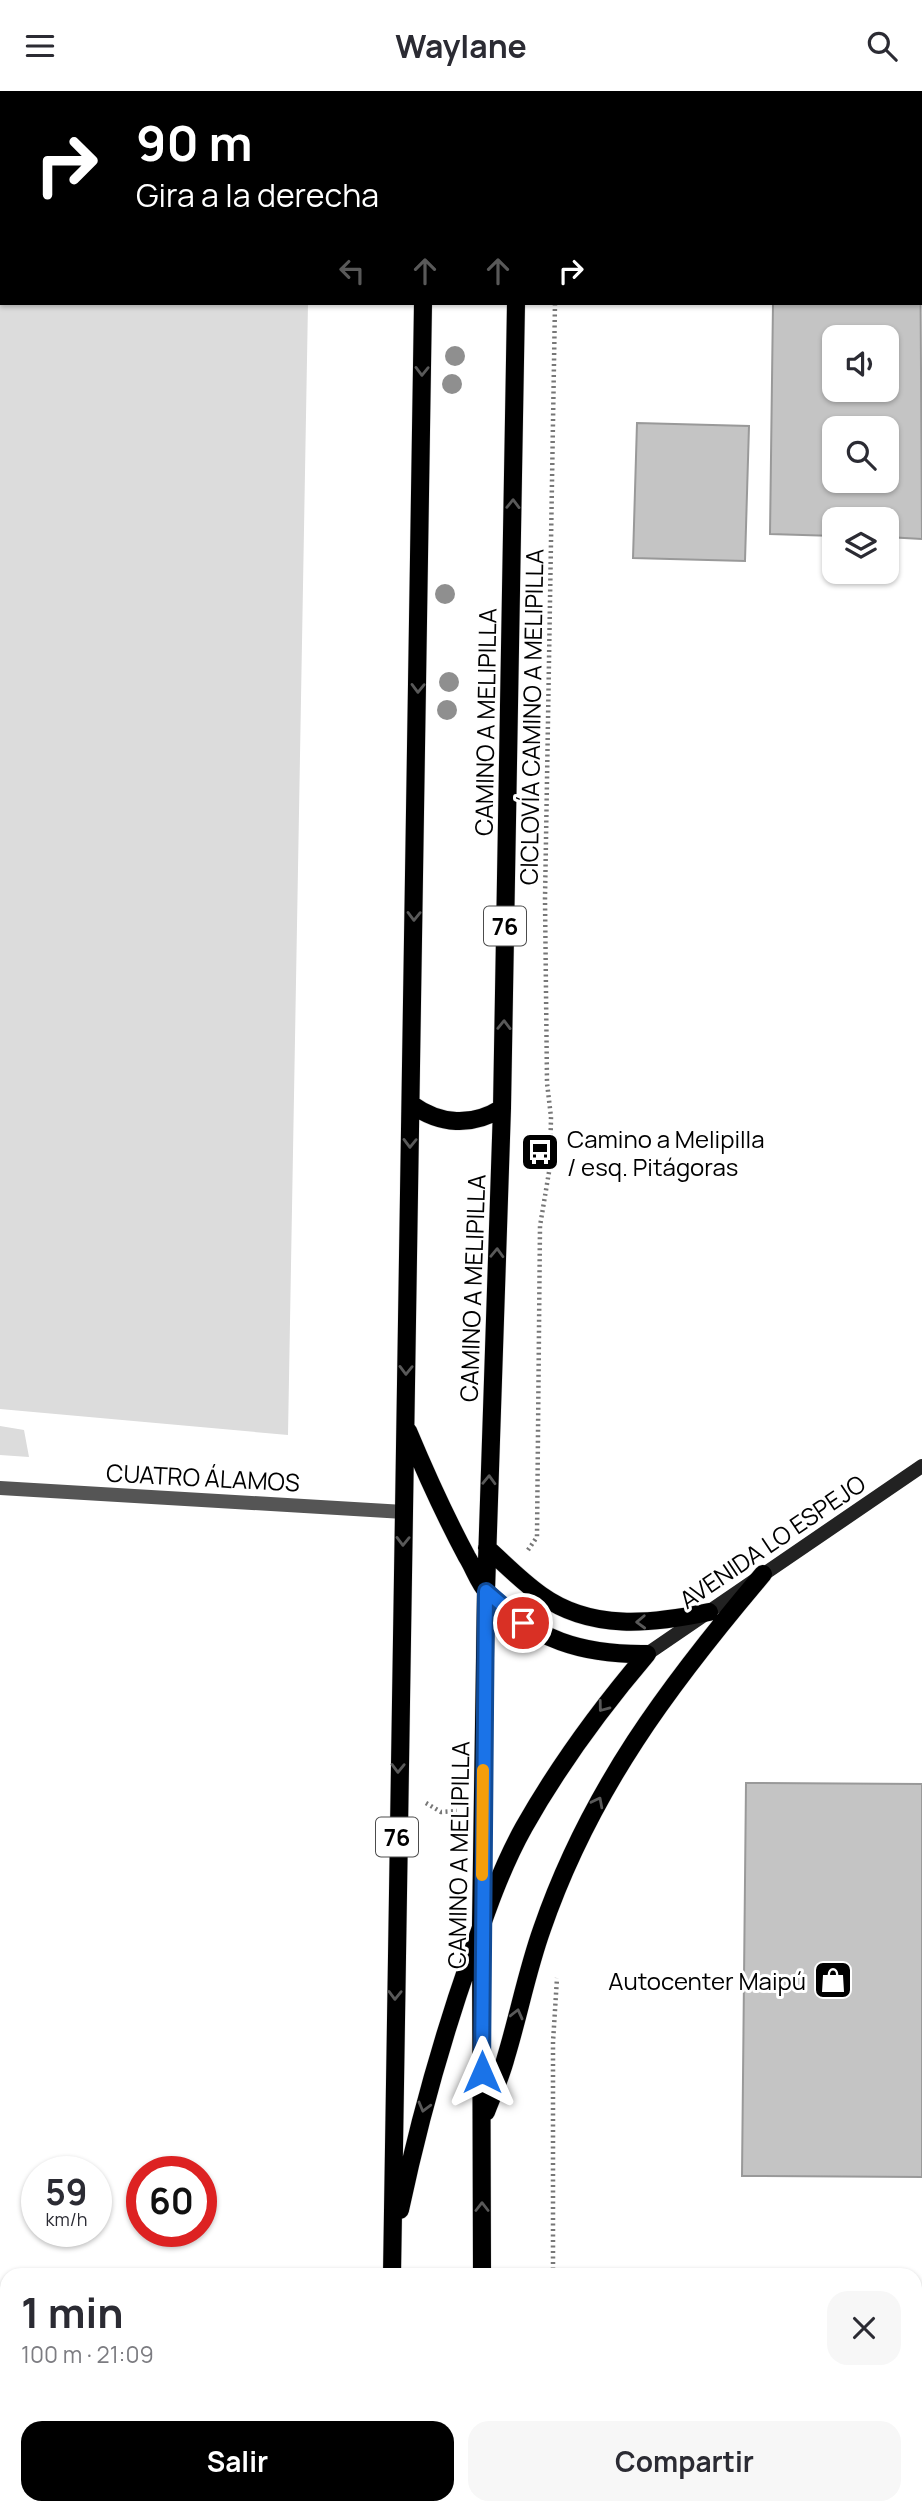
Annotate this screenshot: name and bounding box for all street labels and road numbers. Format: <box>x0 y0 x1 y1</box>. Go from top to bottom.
street label: CICLOVÍA CAMINO A MELIPILLA <box>512 549 550 885</box>
street label: CAMINO A MELIPILLA <box>467 608 503 836</box>
road number: 76 <box>484 907 526 946</box>
street label: CAMINO A MELIPILLA <box>452 1174 492 1402</box>
street label: CUATRO ÁLAMOS <box>105 1455 301 1499</box>
street label: AVENIDA LO ESPEJO <box>672 1466 872 1616</box>
street label: CAMINO A MELIPILLA <box>440 1741 476 1969</box>
road number: 76 <box>376 1817 418 1856</box>

